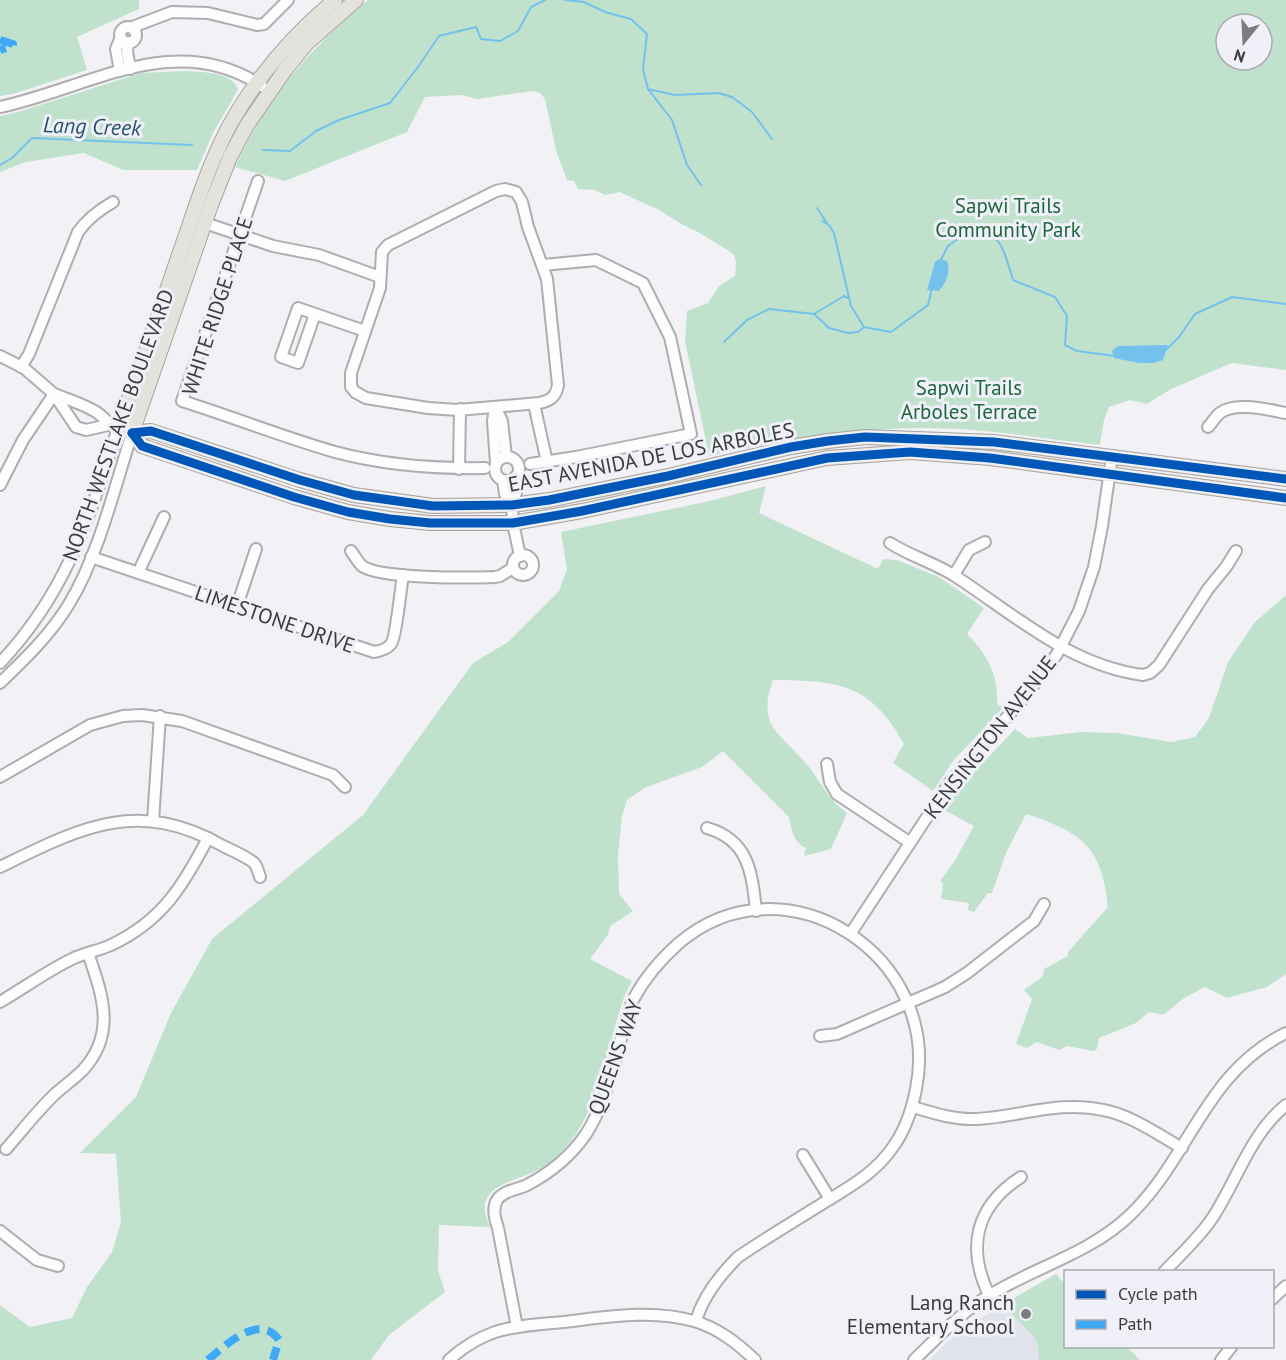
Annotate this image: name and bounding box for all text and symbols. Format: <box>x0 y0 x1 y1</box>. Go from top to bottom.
north arrow <box>1214 12 1274 72</box>
text: N <box>1231 45 1247 67</box>
water label: Lang Creek <box>43 110 143 142</box>
park label: Sapwi Trails Community Park <box>935 192 1081 243</box>
street label: WHITE RIDGE PLACE <box>175 213 259 399</box>
street label: NORTH WESTLAKE BOULEVARD <box>56 286 180 564</box>
park label: Sapwi Trails Arboles Terrace <box>901 374 1037 425</box>
street label: EAST AVENIDA DE LOS ARBOLES <box>506 416 796 498</box>
street label: LIMESTONE DRIVE <box>191 579 359 659</box>
street label: KENSINGTON AVENUE <box>918 650 1062 824</box>
street label: QUEENS WAY <box>582 996 648 1118</box>
legend <box>1064 1270 1274 1348</box>
text: Cycle path <box>1118 1282 1198 1305</box>
place label: Lang Ranch Elementary School <box>847 1289 1014 1340</box>
marker: Lang Ranch Elementary School <box>1019 1307 1033 1321</box>
text: Path <box>1118 1312 1152 1335</box>

